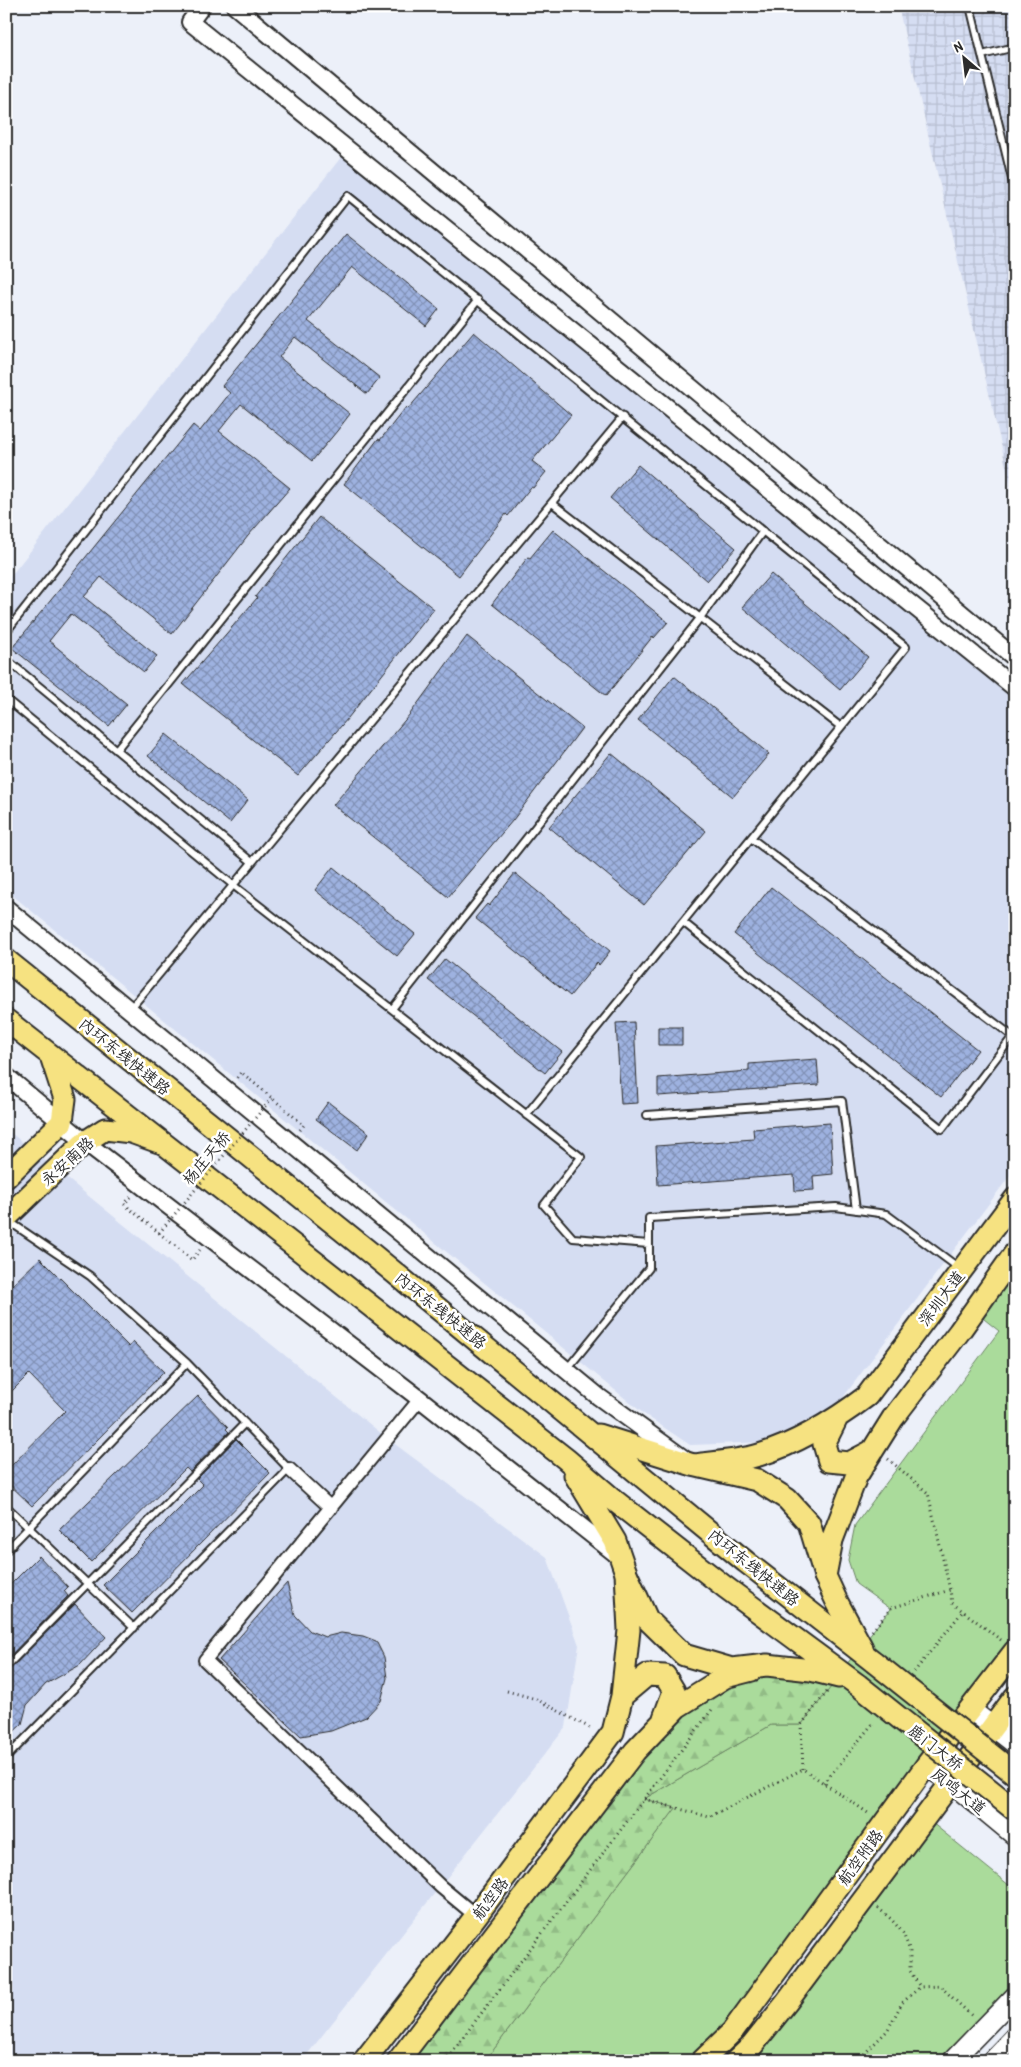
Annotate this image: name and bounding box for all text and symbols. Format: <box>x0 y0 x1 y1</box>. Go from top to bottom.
north arrow <box>938 32 988 82</box>
text: N <box>950 36 966 56</box>
street label: 内环东线快速路 <box>75 1012 175 1100</box>
street label: 杨庄天桥 <box>177 1126 235 1190</box>
street label: 永安南路 <box>36 1131 98 1191</box>
street label: 内环东线快速路 <box>391 1266 491 1354</box>
street label: 深圳大道 <box>913 1266 969 1330</box>
street label: 内环东线快速路 <box>704 1523 804 1611</box>
street label: 鹿门大桥 <box>904 1719 968 1775</box>
street label: 凤鸣大道 <box>927 1763 991 1819</box>
street label: 航空附路 <box>832 1825 888 1889</box>
street label: 航空路 <box>467 1872 513 1924</box>

